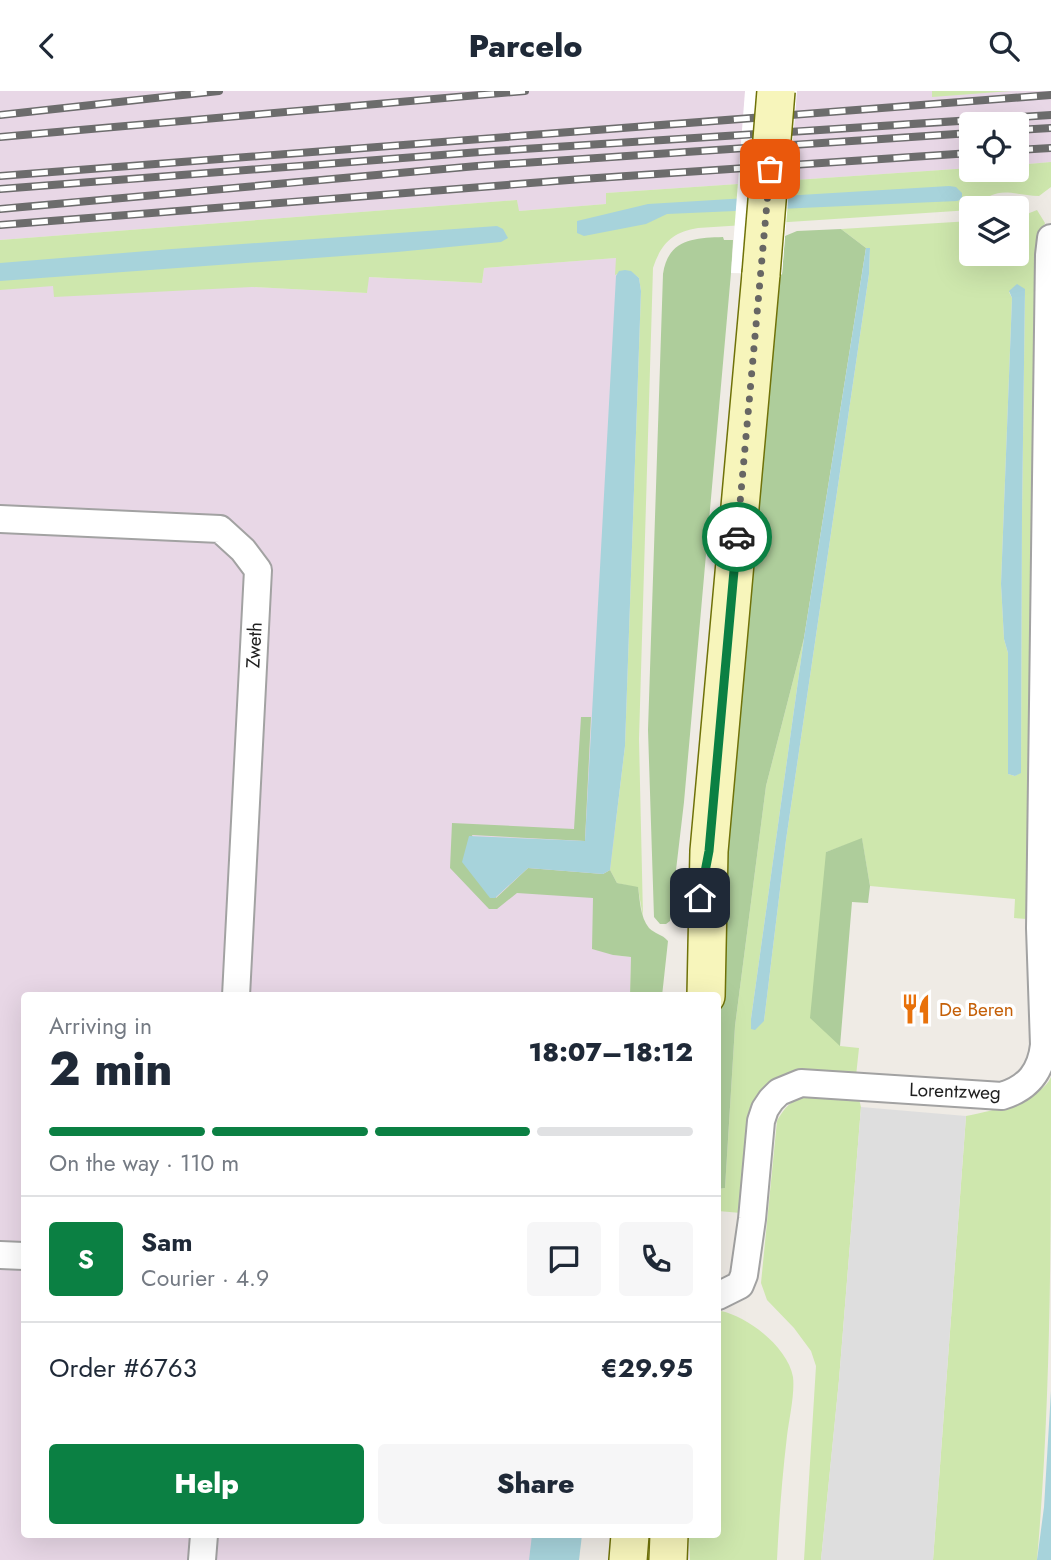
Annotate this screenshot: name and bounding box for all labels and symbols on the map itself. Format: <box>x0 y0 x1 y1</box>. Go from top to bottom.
pin <box>740 139 800 199</box>
courier <box>702 502 772 572</box>
street label: Zweth <box>239 621 269 669</box>
pin <box>670 868 730 928</box>
restaurant icon: De Beren <box>899 992 933 1026</box>
place label: De Beren <box>939 996 1014 1023</box>
street label: Lorentzweg <box>909 1076 1001 1106</box>

